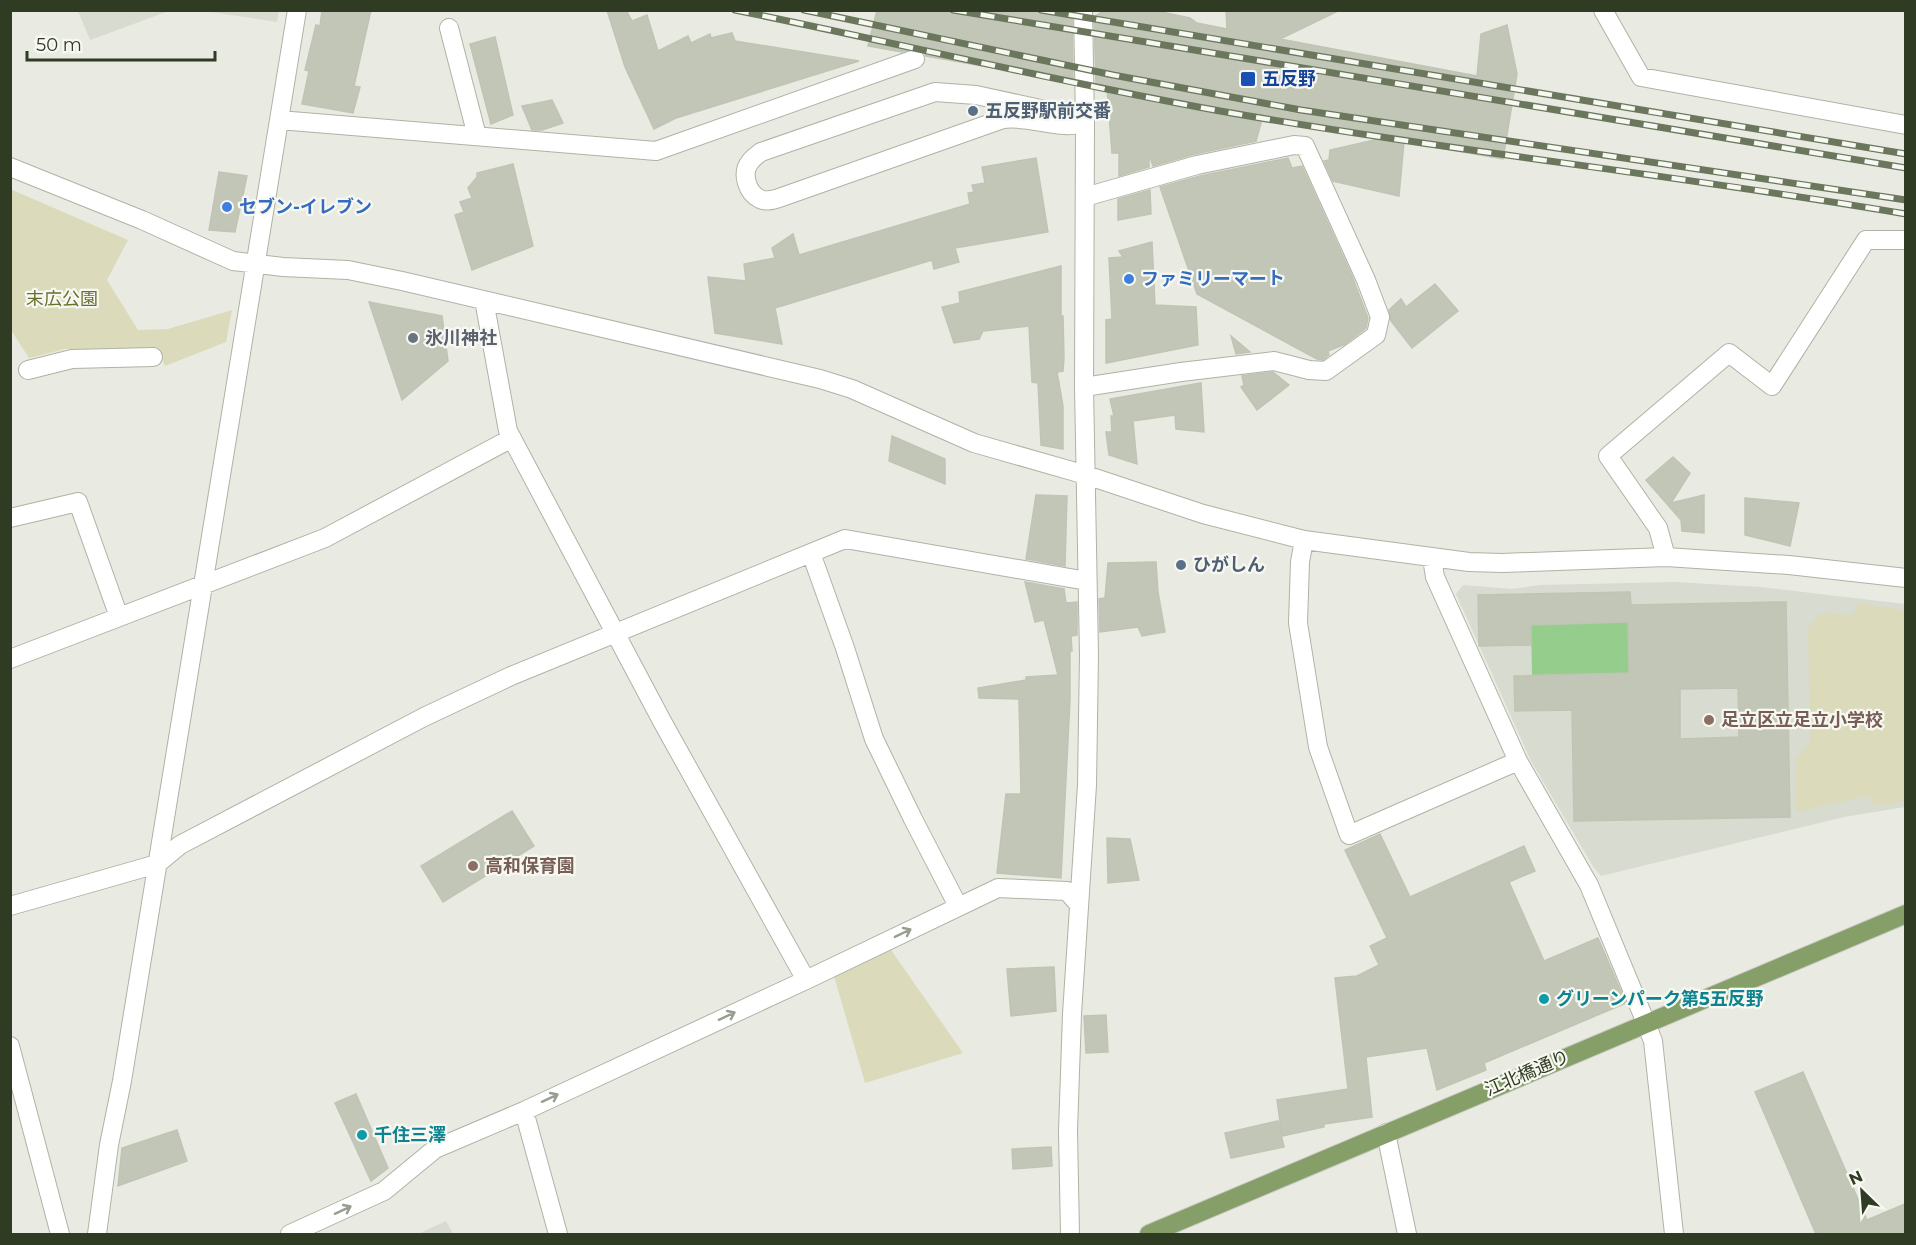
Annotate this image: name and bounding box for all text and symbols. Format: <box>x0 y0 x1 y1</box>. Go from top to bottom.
scale bar <box>27 24 214 62</box>
text: 50 m <box>36 34 82 56</box>
place label: 五反野 <box>1262 68 1316 90</box>
marker: 五反野 <box>1239 70 1257 88</box>
place label: 五反野駅前交番 <box>985 100 1111 122</box>
marker: 五反野駅前交番 <box>966 104 980 118</box>
place label: セブン-イレブン <box>239 196 372 218</box>
marker: セブン-イレブン <box>220 200 234 214</box>
place label: ファミリーマート <box>1141 268 1285 290</box>
marker: ファミリーマート <box>1122 272 1136 286</box>
park label: 末広公園 <box>26 288 98 310</box>
place label: 氷川神社 <box>425 327 497 349</box>
marker: 氷川神社 <box>406 331 420 345</box>
place label: ひがしん <box>1193 554 1265 576</box>
marker: ひがしん <box>1174 558 1188 572</box>
place label: 足立区立足立小学校 <box>1721 709 1883 731</box>
marker: 足立区立足立小学校 <box>1702 713 1716 727</box>
place label: 高和保育園 <box>485 855 575 877</box>
marker: 高和保育園 <box>466 859 480 873</box>
one-way arrow <box>894 927 912 938</box>
place label: グリーンパーク第5五反野 <box>1556 988 1764 1010</box>
marker: グリーンパーク第5五反野 <box>1537 992 1551 1006</box>
one-way arrow <box>718 1010 736 1022</box>
street label: 江北橋通り <box>1481 1045 1573 1101</box>
one-way arrow <box>541 1092 559 1104</box>
place label: 千住三澤 <box>374 1124 446 1146</box>
marker: 千住三澤 <box>355 1128 369 1142</box>
north arrow <box>1832 1161 1892 1221</box>
text: N <box>1846 1167 1866 1189</box>
one-way arrow <box>333 1203 351 1215</box>

